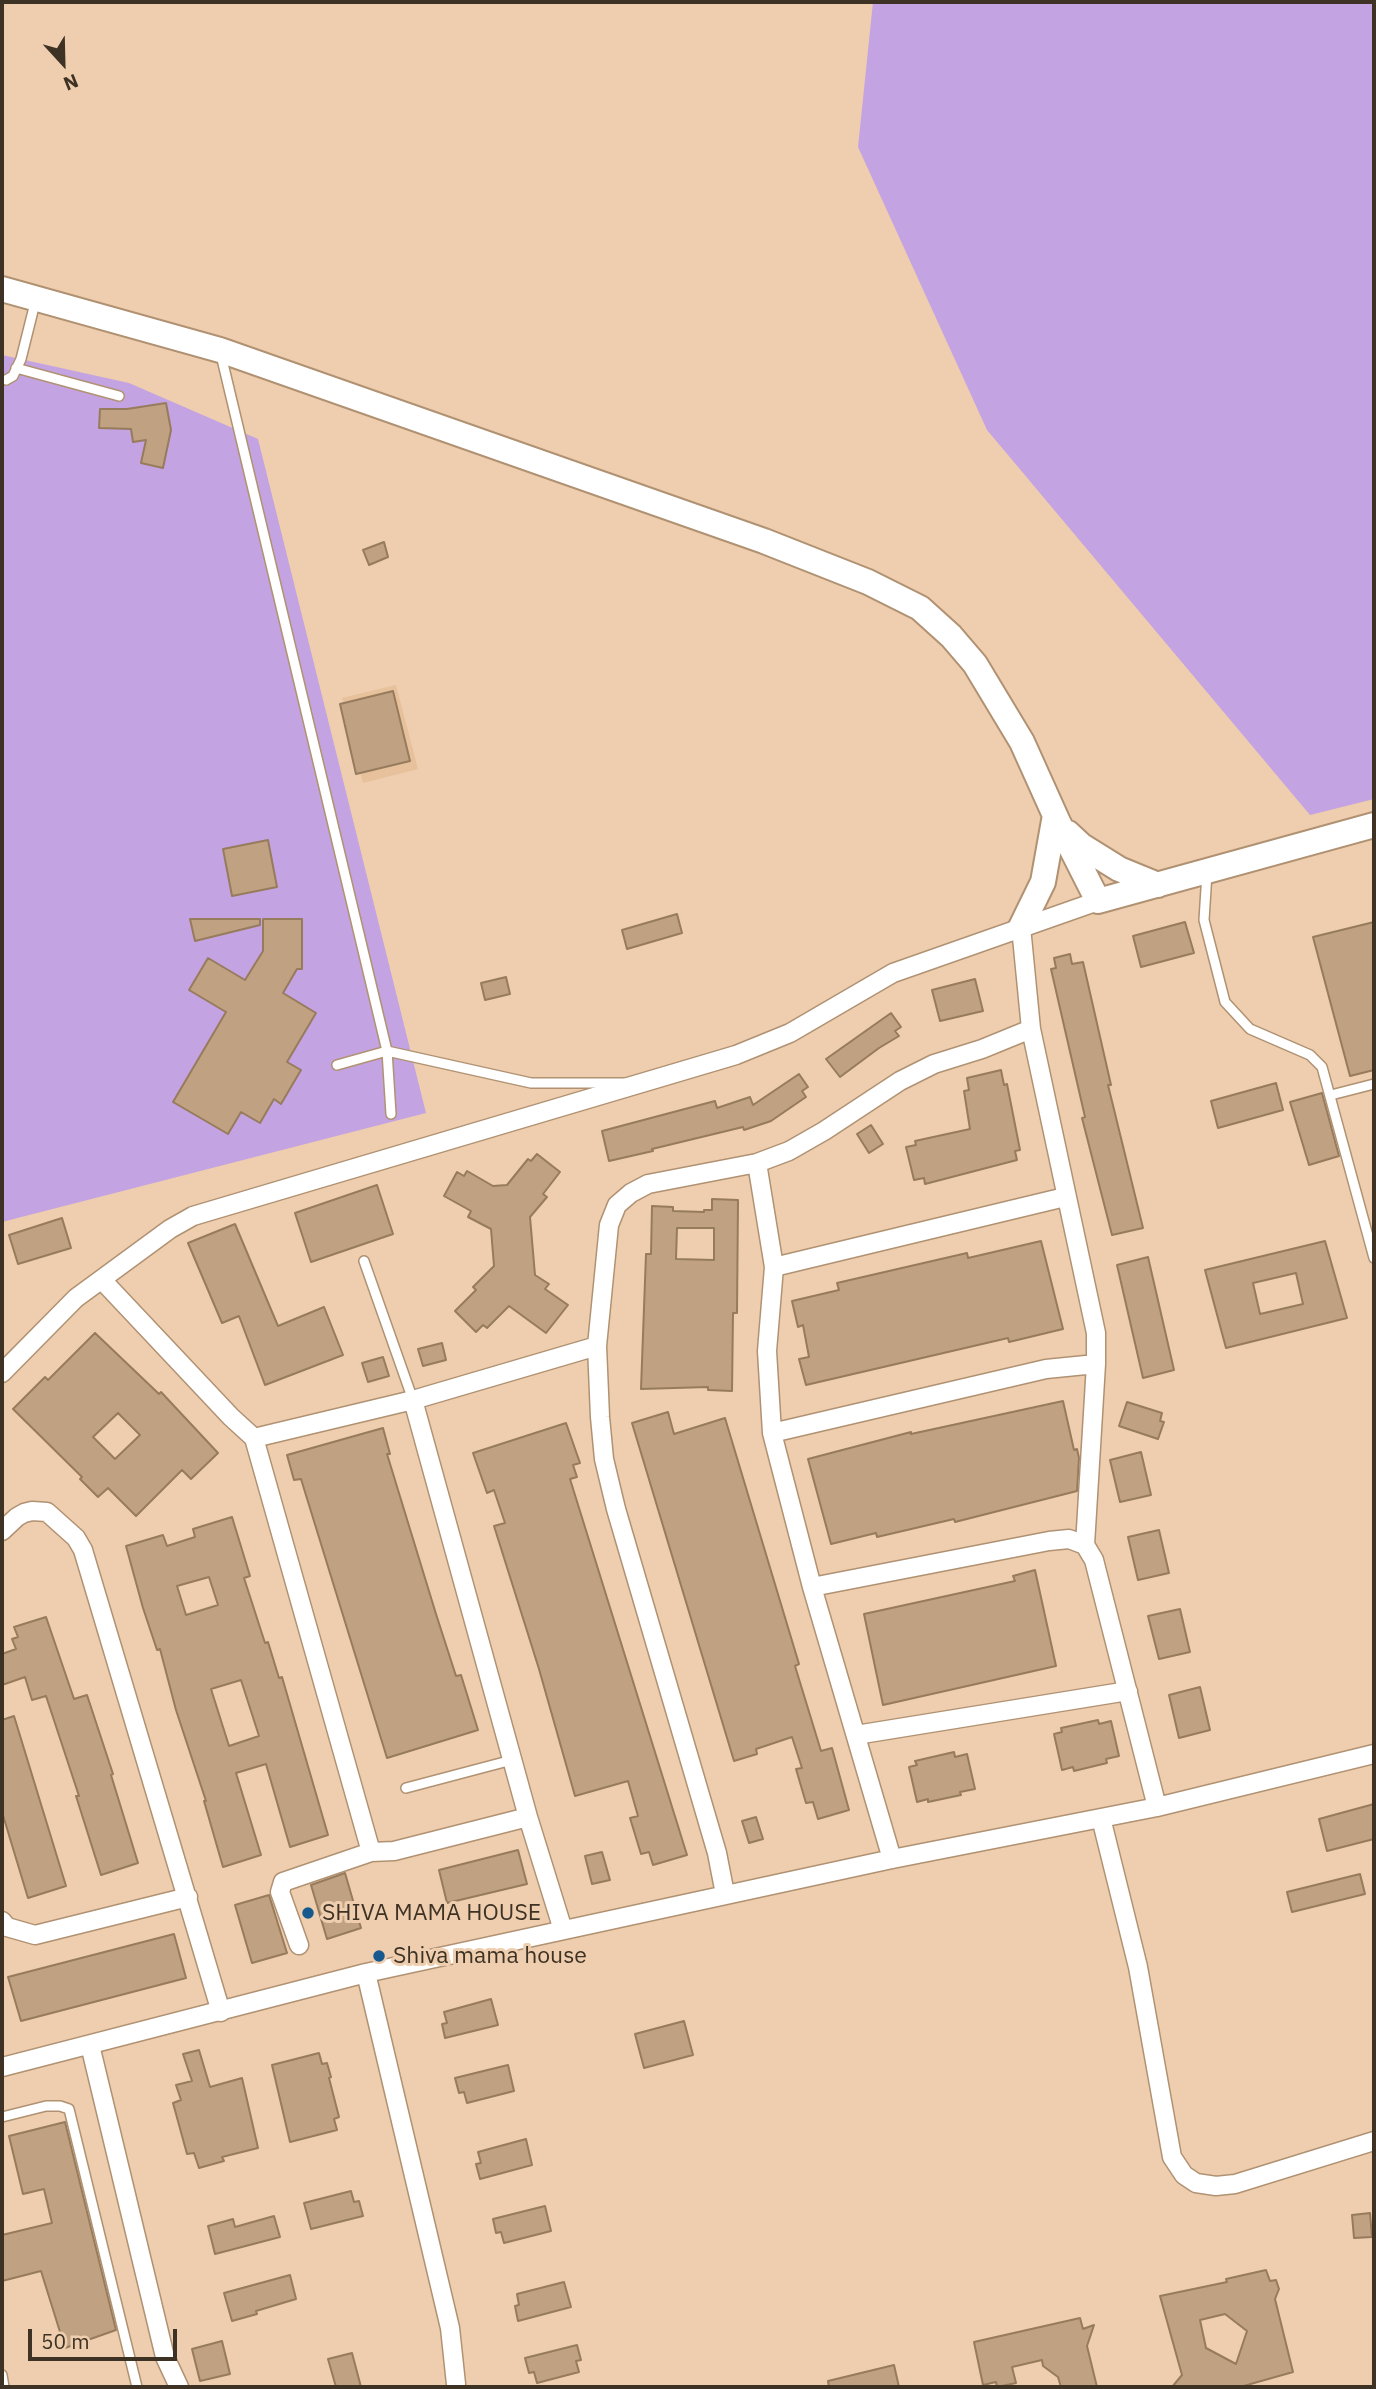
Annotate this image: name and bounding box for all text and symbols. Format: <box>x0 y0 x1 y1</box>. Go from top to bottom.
north arrow <box>28 28 98 98</box>
text: N <box>60 69 82 96</box>
place label: SHIVA MAMA HOUSE <box>322 1899 541 1927</box>
marker: SHIVA MAMA HOUSE <box>300 1905 316 1921</box>
place label: Shiva mama house <box>393 1942 587 1970</box>
marker: Shiva mama house <box>371 1948 387 1964</box>
scale bar <box>32 2316 180 2360</box>
text: 50 m <box>41 2327 90 2355</box>

